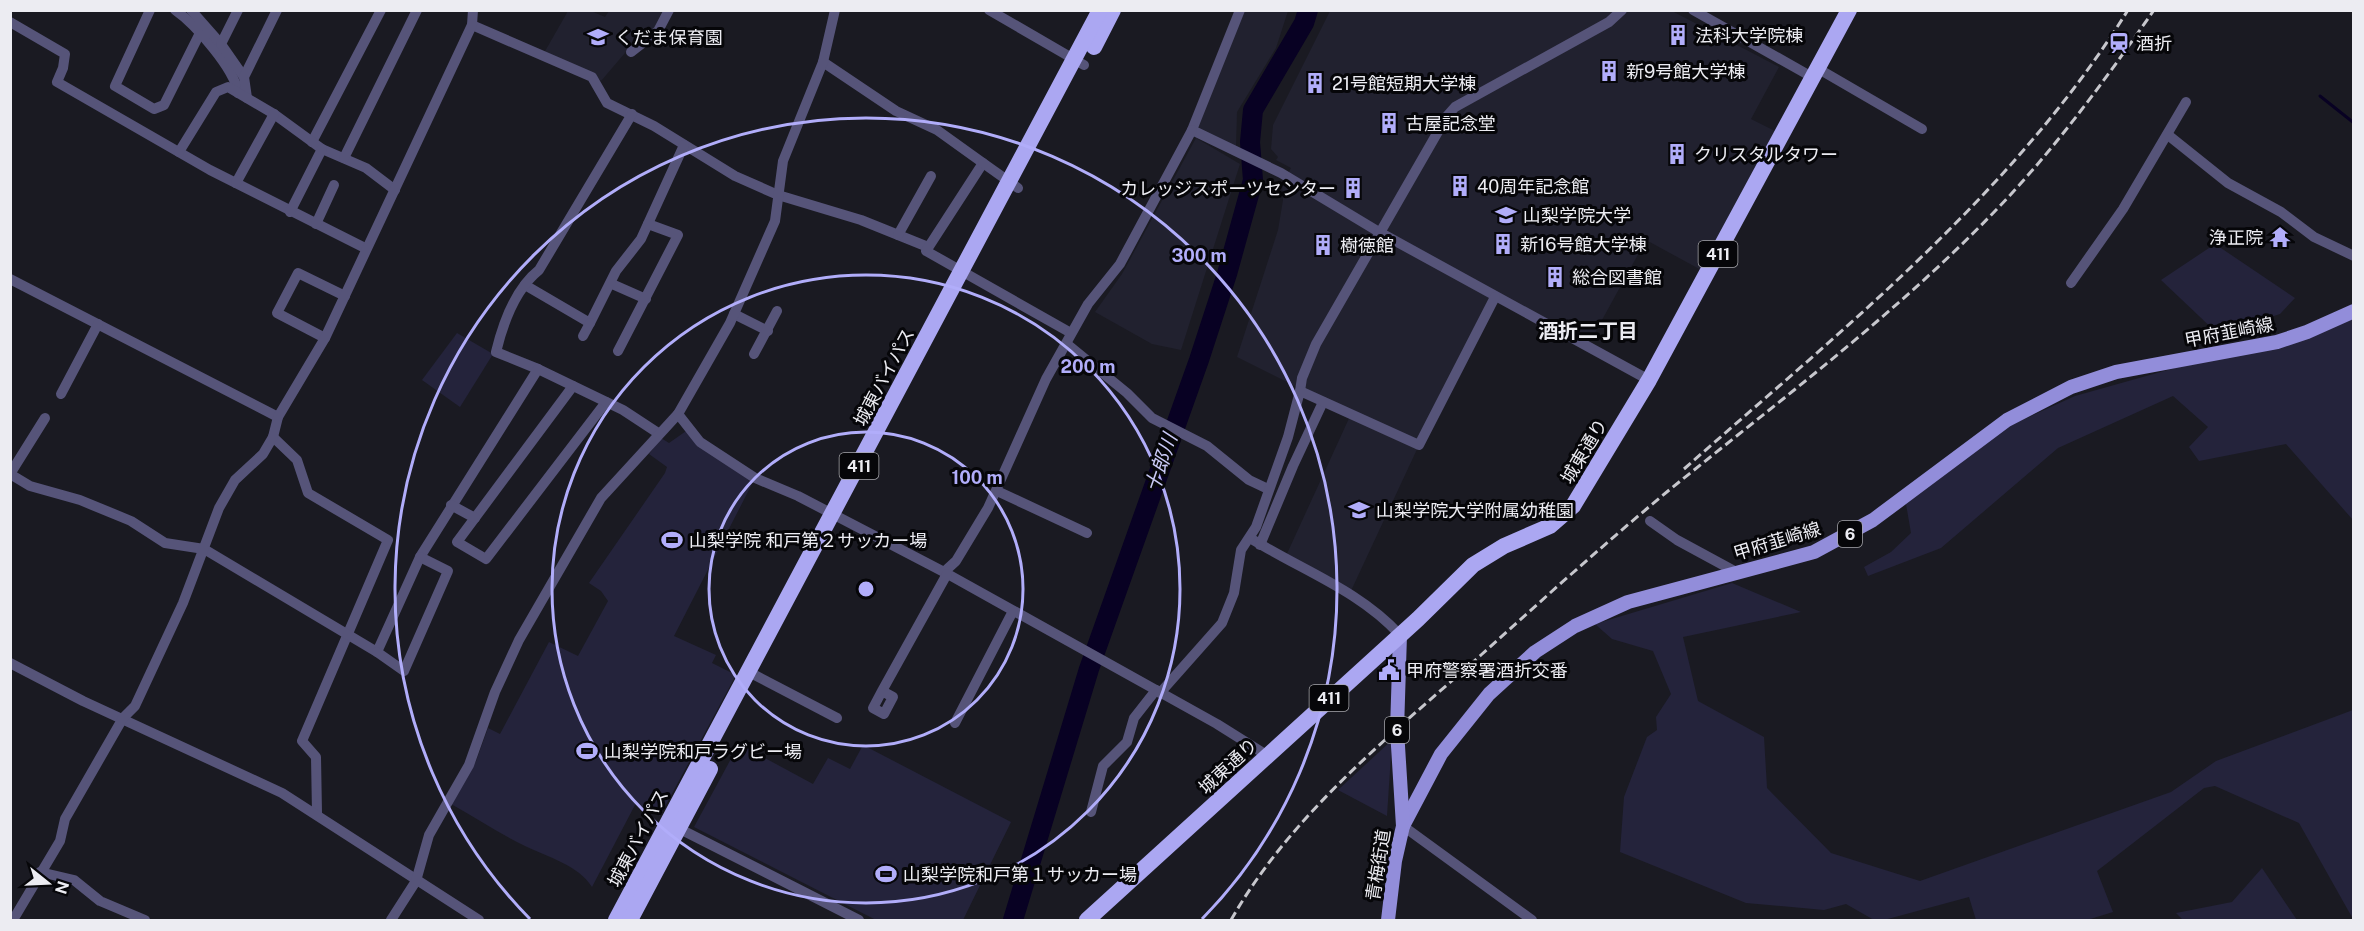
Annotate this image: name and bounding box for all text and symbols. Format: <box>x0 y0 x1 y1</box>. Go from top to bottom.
building icon: 法科大学院棟 <box>1666 23 1690 47</box>
school or university icon: くだま保育園 <box>586 25 610 49</box>
place label: 法科大学院棟 <box>1695 25 1803 46</box>
place label: くだま保育園 <box>615 27 723 48</box>
station icon: 酒折 <box>2107 31 2131 55</box>
place label: 酒折 <box>2136 33 2172 54</box>
building icon: 新9号館大学棟 <box>1597 59 1621 83</box>
place label: 新9号館大学棟 <box>1626 61 1745 82</box>
building icon: 21号館短期大学棟 <box>1303 71 1327 95</box>
place label: 21号館短期大学棟 <box>1332 73 1476 94</box>
building icon: 古屋記念堂 <box>1377 111 1401 135</box>
place label: 古屋記念堂 <box>1406 113 1496 134</box>
building icon: クリスタルタワー <box>1665 142 1689 166</box>
place label: クリスタルタワー <box>1694 144 1838 165</box>
building icon: 40周年記念館 <box>1448 174 1472 198</box>
building icon: カレッジスポーツセンター <box>1341 176 1365 200</box>
place label: 40周年記念館 <box>1477 176 1589 197</box>
place label: カレッジスポーツセンター <box>1120 178 1336 199</box>
school or university icon: 山梨学院大学 <box>1494 203 1518 227</box>
place label: 山梨学院大学 <box>1523 205 1631 226</box>
temple icon: 浄正院 <box>2268 225 2292 249</box>
place label: 浄正院 <box>2209 227 2263 248</box>
building icon: 新16号館大学棟 <box>1491 232 1515 256</box>
building icon: 樹徳館 <box>1311 233 1335 257</box>
place label: 新16号館大学棟 <box>1520 234 1647 255</box>
place label: 樹徳館 <box>1340 235 1394 256</box>
road number: 411 <box>1698 241 1738 267</box>
text: 300 m <box>1171 245 1227 266</box>
building icon: 総合図書館 <box>1543 265 1567 289</box>
place label: 総合図書館 <box>1572 267 1662 288</box>
street label: 甲府韮崎線 <box>2183 313 2275 351</box>
district label: 酒折二丁目 <box>1538 319 1638 343</box>
street label: 城東バイパス <box>849 325 919 429</box>
text: 200 m <box>1061 356 1115 377</box>
street label: 城東通り <box>1556 415 1612 487</box>
water label: 十郎川 <box>1140 429 1183 495</box>
road number: 411 <box>840 453 878 479</box>
text: 100 m <box>951 467 1003 488</box>
school or university icon: 山梨学院大学附属幼稚園 <box>1347 498 1371 522</box>
place label: 山梨学院大学附属幼稚園 <box>1376 500 1574 521</box>
street label: 甲府韮崎線 <box>1731 518 1823 564</box>
road number: 6 <box>1838 521 1862 547</box>
sports icon: 山梨学院 和戸第２サッカー場 <box>660 528 684 552</box>
place label: 山梨学院 和戸第２サッカー場 <box>689 530 927 551</box>
centre of rings <box>856 579 876 599</box>
public building icon: 甲府警察署酒折交番 <box>1377 658 1401 682</box>
place label: 甲府警察署酒折交番 <box>1406 660 1568 681</box>
road number: 411 <box>1310 685 1348 711</box>
road number: 6 <box>1385 717 1409 743</box>
street label: 城東通り <box>1195 734 1261 798</box>
sports icon: 山梨学院和戸ラグビー場 <box>575 739 599 763</box>
place label: 山梨学院和戸ラグビー場 <box>604 741 802 762</box>
street label: 城東バイパス <box>603 786 673 890</box>
street label: 青梅街道 <box>1362 828 1394 902</box>
north arrow <box>18 853 78 913</box>
sports icon: 山梨学院和戸第１サッカー場 <box>874 862 898 886</box>
place label: 山梨学院和戸第１サッカー場 <box>903 864 1137 885</box>
text: N <box>51 879 73 896</box>

